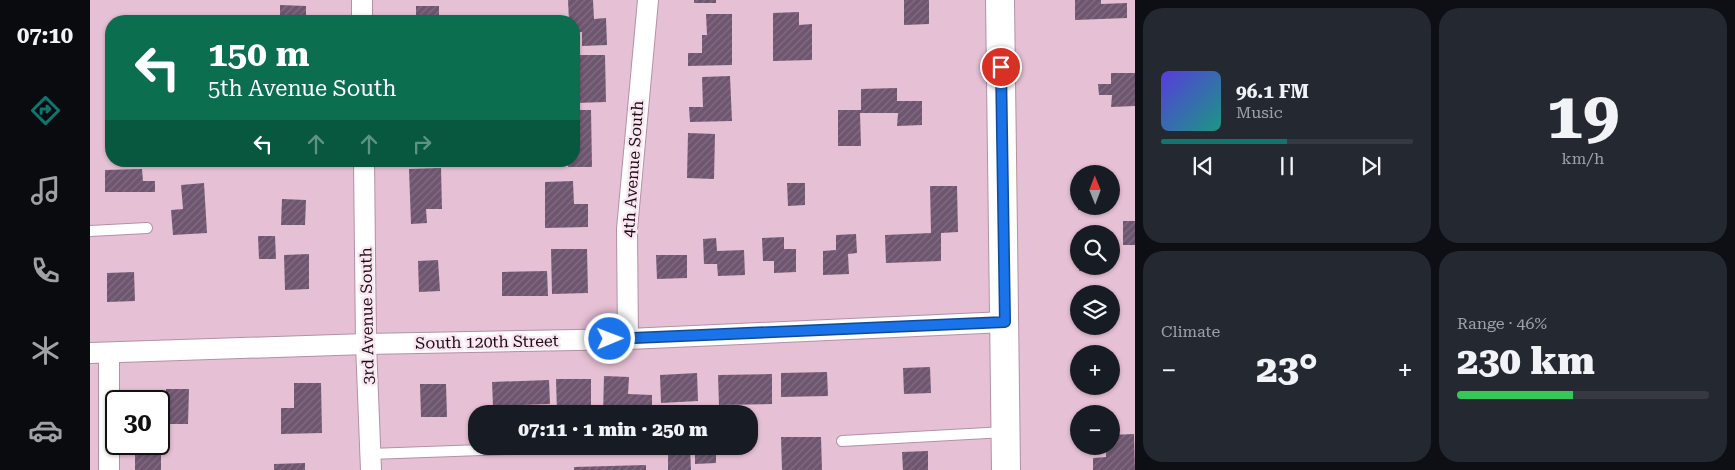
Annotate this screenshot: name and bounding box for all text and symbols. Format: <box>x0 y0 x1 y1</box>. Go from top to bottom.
text: 07:10 <box>17 23 73 48</box>
text: 150 m <box>208 34 309 75</box>
icon: left <box>125 35 190 100</box>
pin <box>980 46 1022 88</box>
icon: arrive <box>987 53 1015 81</box>
text: 5th Avenue South <box>208 76 396 101</box>
text: 19 <box>1547 78 1619 154</box>
text: 96.1 FM <box>1236 80 1309 103</box>
icon: directions <box>28 93 63 128</box>
street label: 4th Avenue South <box>619 100 647 238</box>
text: Music <box>1236 103 1283 122</box>
icon: left <box>249 130 277 158</box>
icon: ahead <box>302 130 330 158</box>
icon: ahead <box>355 130 383 158</box>
icon: right <box>408 130 436 158</box>
text: km/h <box>1562 149 1604 168</box>
icon: previous <box>1189 152 1217 180</box>
icon: pause <box>1273 152 1301 180</box>
icon: next <box>1357 152 1385 180</box>
north arrow <box>1070 165 1120 215</box>
map controls <box>1070 165 1120 455</box>
icon: music <box>28 173 63 208</box>
button: search <box>1070 225 1120 275</box>
street label: 3rd Avenue South <box>356 247 378 385</box>
icon: phone <box>28 253 63 288</box>
button: layers <box>1070 285 1120 335</box>
position arrow <box>583 312 635 364</box>
text: Range · 46% <box>1457 314 1547 333</box>
text: Climate <box>1161 322 1220 341</box>
street label: South 120th Street <box>415 331 559 353</box>
icon: climate <box>28 333 63 368</box>
text: 230 km <box>1457 339 1595 383</box>
button: + <box>1070 345 1120 395</box>
text: 23° <box>1256 347 1318 391</box>
text: − <box>1161 354 1177 387</box>
text: + <box>1397 354 1413 387</box>
speed limit sign: 30 <box>105 390 170 455</box>
button: − <box>1070 405 1120 455</box>
icon: car <box>28 413 63 448</box>
text: 07:11 · 1 min · 250 m <box>518 418 708 441</box>

